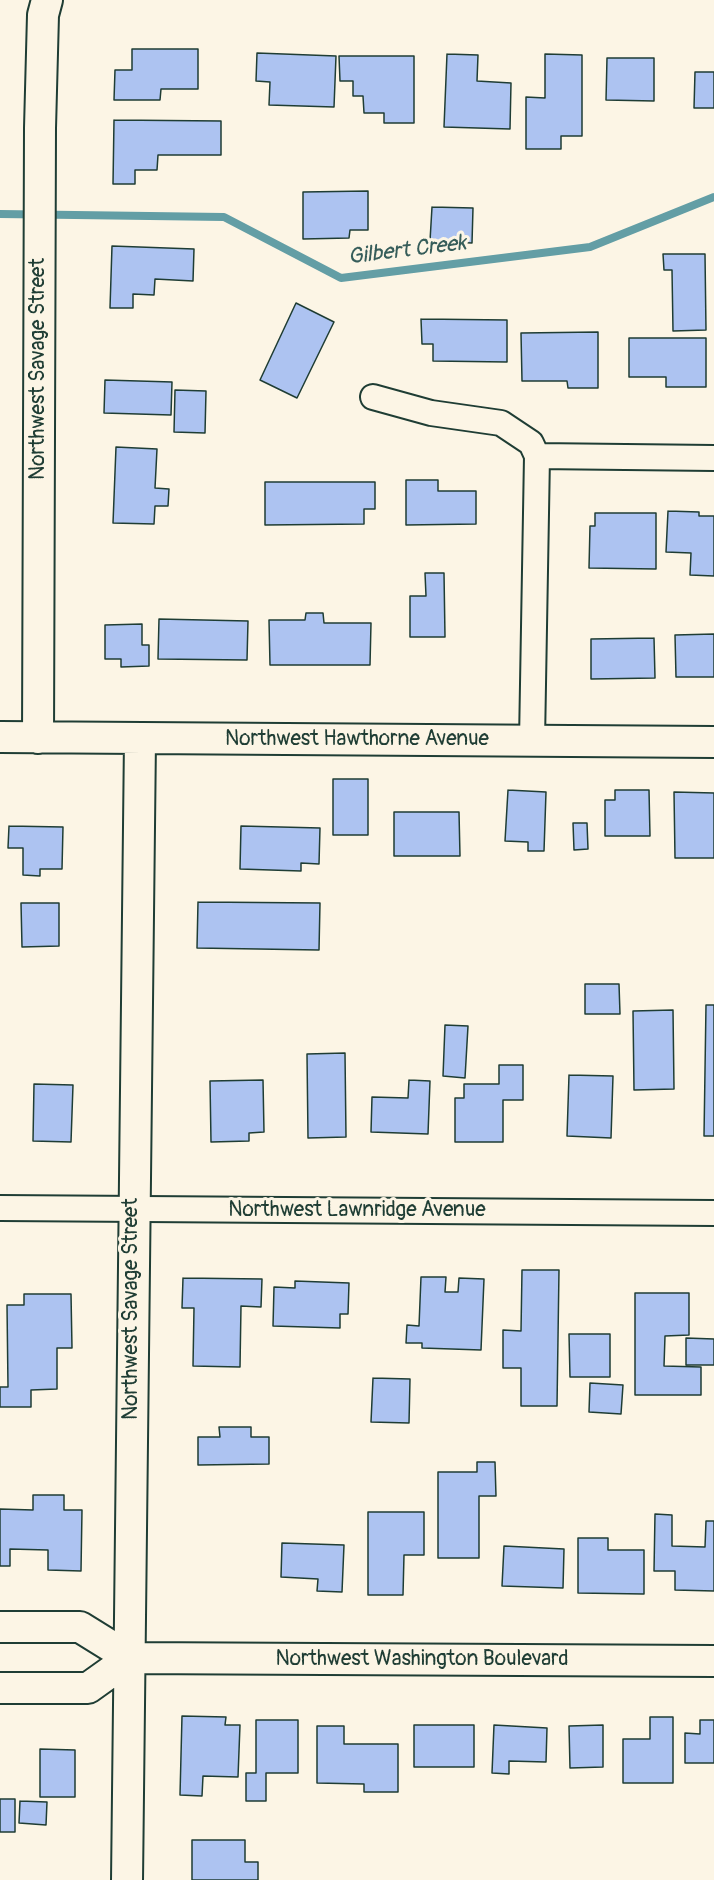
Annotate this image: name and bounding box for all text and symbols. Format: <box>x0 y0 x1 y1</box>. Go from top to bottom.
water label: Gilbert Creek <box>346 231 468 271</box>
street label: Northwest Savage Street <box>26 258 52 480</box>
street label: Northwest Hawthorne Avenue <box>225 727 489 753</box>
street label: Northwest Savage Street <box>119 1198 145 1420</box>
street label: Northwest Lawnridge Avenue <box>228 1198 486 1224</box>
street label: Northwest Washington Boulevard <box>276 1647 568 1673</box>

